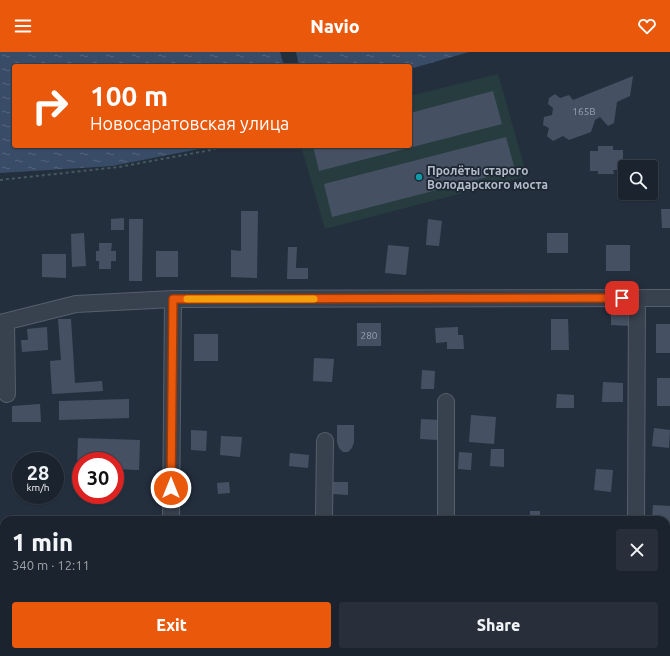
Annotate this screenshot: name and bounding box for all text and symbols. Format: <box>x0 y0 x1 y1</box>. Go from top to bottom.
icon: menu <box>12 15 34 37</box>
icon: heart <box>636 15 658 37</box>
text: Navio <box>310 16 360 36</box>
icon: right <box>24 80 76 132</box>
text: 100 m <box>90 80 168 111</box>
house number: 165В <box>572 106 596 117</box>
text: Новосаратовская улица <box>90 113 289 133</box>
map controls <box>618 160 658 200</box>
button: search <box>618 160 658 200</box>
place label: Пролёты старого Володарского моста <box>427 164 548 191</box>
marker: Пролёты старого Володарского моста <box>414 172 424 182</box>
pin <box>605 281 639 315</box>
icon: arrive <box>611 287 633 309</box>
house number: 280 <box>361 330 378 341</box>
speed limit sign: 30 <box>72 452 124 504</box>
text: 28 <box>27 461 49 484</box>
position arrow <box>150 467 192 509</box>
text: km/h <box>26 482 50 493</box>
text: 1 min <box>12 529 73 556</box>
button: close <box>616 529 658 571</box>
text: 340 m · 12:11 <box>12 558 90 572</box>
button: Exit <box>12 602 331 648</box>
button: Share <box>339 602 658 648</box>

